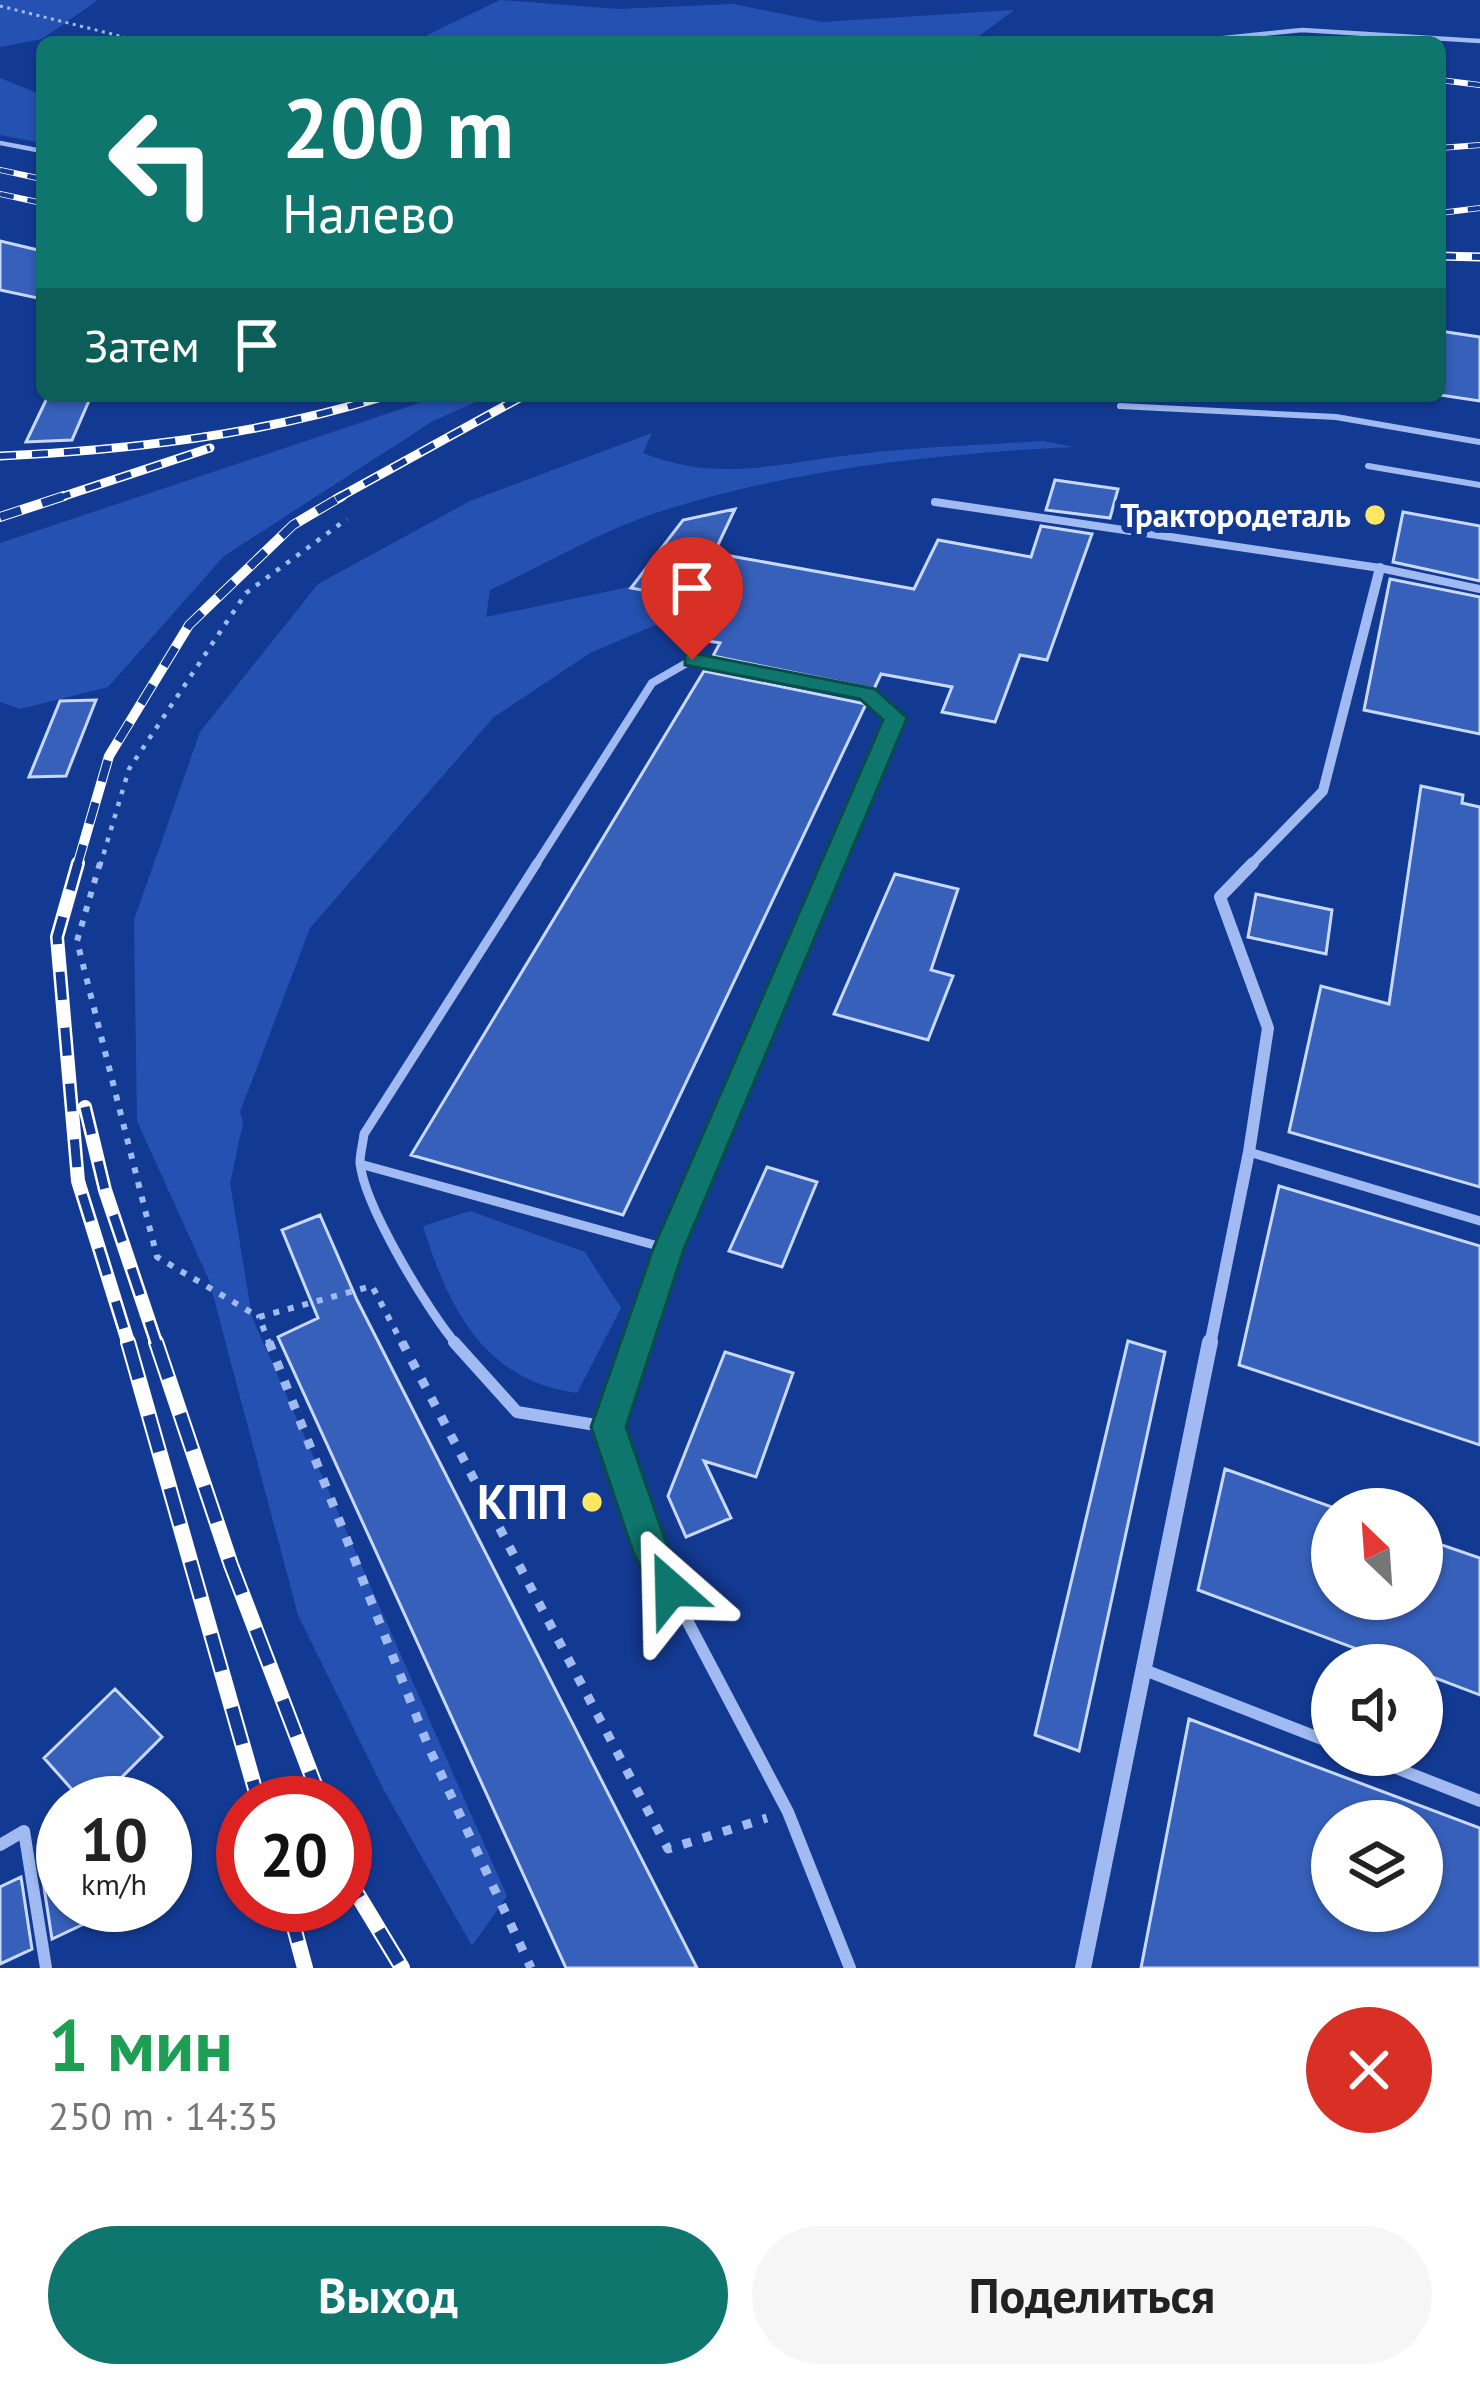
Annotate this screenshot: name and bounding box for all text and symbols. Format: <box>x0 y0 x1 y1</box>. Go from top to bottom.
text: 200 m <box>282 72 514 181</box>
icon: left <box>84 84 240 240</box>
text: Налево <box>282 178 456 248</box>
icon: arrive <box>224 312 290 378</box>
text: Затем <box>84 316 200 374</box>
place label: Трактородеталь <box>1120 493 1351 536</box>
marker: Трактородеталь <box>1362 502 1388 528</box>
pin <box>641 537 743 660</box>
icon: arrive <box>659 555 725 621</box>
place label: КПП <box>477 1470 568 1532</box>
north arrow <box>1311 1488 1443 1620</box>
map controls <box>1311 1488 1443 1932</box>
marker: КПП <box>579 1489 605 1515</box>
position arrow <box>608 1526 734 1652</box>
button: sound <box>1311 1644 1443 1776</box>
speed limit sign: 20 <box>216 1776 372 1932</box>
text: 10 <box>80 1800 148 1878</box>
button: layers <box>1311 1800 1443 1932</box>
text: km/h <box>81 1864 147 1903</box>
text: 1 мин <box>48 1998 233 2091</box>
button: close <box>1306 2007 1432 2133</box>
text: 250 m · 14:35 <box>48 2090 279 2141</box>
button: Выход <box>48 2226 728 2364</box>
button: Поделиться <box>752 2226 1432 2364</box>

